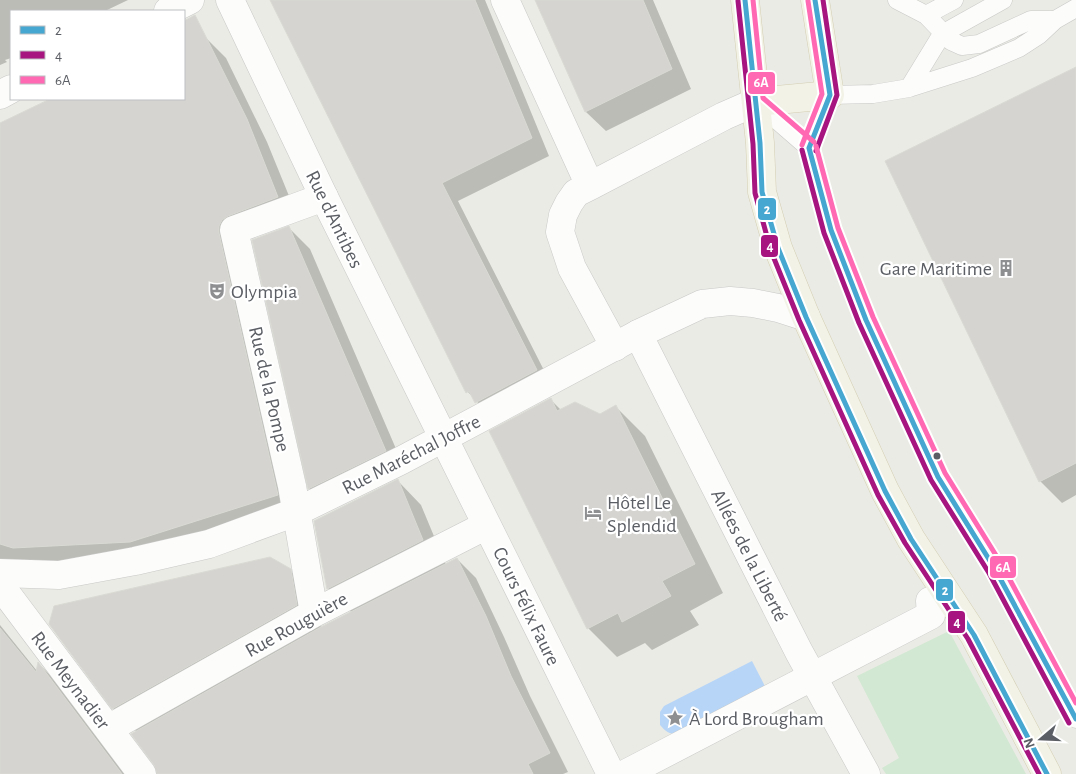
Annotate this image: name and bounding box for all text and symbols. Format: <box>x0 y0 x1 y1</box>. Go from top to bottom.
legend <box>10 10 185 100</box>
text: 2 <box>55 23 62 38</box>
text: 4 <box>55 48 62 63</box>
line badge: 6A <box>747 71 776 95</box>
text: 6A <box>55 73 71 88</box>
text: 6A <box>753 76 769 90</box>
street label: Rue d'Antibes <box>302 168 366 271</box>
line badge: 2 <box>757 197 777 221</box>
text: 2 <box>764 203 771 217</box>
line badge: 4 <box>760 234 779 258</box>
text: 4 <box>766 240 774 254</box>
building icon: Gare Maritime <box>996 258 1016 278</box>
place label: Gare Maritime <box>880 259 992 279</box>
theatre icon: Olympia <box>207 281 227 301</box>
place label: Olympia <box>231 282 297 302</box>
street label: Rue de la Pompe <box>245 324 293 454</box>
street label: Rue Maréchal Joffre <box>339 411 484 498</box>
unlabelled marker <box>932 451 942 461</box>
street label: Allées de la Liberté <box>707 486 791 625</box>
place label: Hôtel Le Splendid <box>607 493 677 536</box>
hotel icon: Hôtel Le Splendid <box>583 503 603 523</box>
street label: Cours Félix Faure <box>489 544 563 669</box>
line badge: 6A <box>989 555 1017 579</box>
text: 6A <box>995 561 1011 575</box>
line badge: 2 <box>935 578 954 602</box>
text: 2 <box>942 584 949 598</box>
street label: Rue Rouguière <box>242 589 351 661</box>
line badge: 4 <box>947 610 966 634</box>
text: 4 <box>953 616 961 630</box>
street label: Rue Meynadier <box>27 628 114 734</box>
place icon: À Lord Brougham <box>665 708 685 728</box>
place label: À Lord Brougham <box>689 708 824 729</box>
north arrow <box>1016 714 1066 764</box>
text: N <box>1021 736 1038 750</box>

